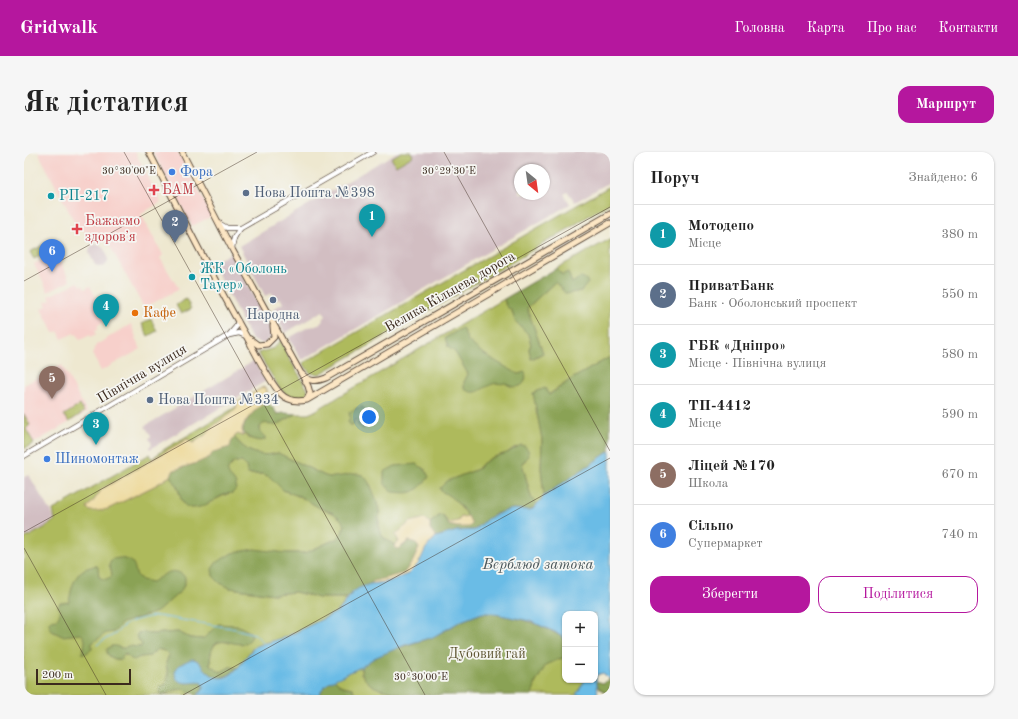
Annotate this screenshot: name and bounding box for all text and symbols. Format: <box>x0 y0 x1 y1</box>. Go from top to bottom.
text: Gridwalk <box>20 19 98 38</box>
text: Головна <box>734 21 785 35</box>
text: Карта <box>807 21 845 35</box>
text: Про нас <box>867 21 917 35</box>
text: Контакти <box>939 21 998 35</box>
button: Маршрут <box>898 86 994 123</box>
text: Як дістатися <box>24 90 188 118</box>
north arrow <box>514 164 550 200</box>
place label: Фора <box>180 165 213 179</box>
text: 30°30'00"E <box>102 166 156 176</box>
text: 30°29'30"E <box>422 166 476 176</box>
marker: Фора <box>167 167 177 177</box>
text: Поруч <box>650 170 699 187</box>
text: Знайдено: 6 <box>909 171 978 184</box>
place label: БАМ <box>162 183 194 197</box>
marker: БАМ <box>149 185 159 195</box>
place label: Нова Пошта №398 <box>254 186 375 200</box>
marker: Нова Пошта №398 <box>241 188 251 198</box>
place label: РП-217 <box>59 189 109 203</box>
marker: РП-217 <box>46 191 56 201</box>
pin: 1 <box>359 204 385 237</box>
pin: 2 <box>162 210 188 243</box>
place label: Бажаємо здоровʼя <box>85 214 140 244</box>
text: Мотодепо <box>688 219 754 234</box>
marker: Бажаємо здоровʼя <box>72 224 82 234</box>
text: 1 <box>659 228 667 241</box>
text: 380 m <box>941 228 978 241</box>
text: Місце <box>688 237 721 250</box>
pin: 6 <box>39 239 65 272</box>
street label: Велика Кільцева дорога <box>383 249 517 335</box>
place label: ЖК «Оболонь Тауер» <box>200 262 287 292</box>
marker: ЖК «Оболонь Тауер» <box>187 272 197 282</box>
text: ПриватБанк <box>688 279 774 294</box>
text: 2 <box>659 288 667 301</box>
text: 550 m <box>941 288 978 301</box>
pin: 4 <box>93 294 119 327</box>
marker: Народна <box>268 295 278 305</box>
text: Банк · Оболонський проспект <box>688 297 857 310</box>
place label: Кафе <box>143 306 176 321</box>
marker: Кафе <box>130 308 140 318</box>
place label: Народна <box>246 308 300 322</box>
text: ГБК «Дніпро» <box>688 339 786 354</box>
street label: Північна вулиця <box>95 342 189 406</box>
text: 3 <box>659 348 667 361</box>
text: 580 m <box>941 348 978 361</box>
text: Місце · Північна вулиця <box>688 357 826 370</box>
pin: 5 <box>39 366 65 399</box>
place label: Нова Пошта №334 <box>158 393 279 407</box>
marker: Нова Пошта №334 <box>145 395 155 405</box>
text: ТП-4412 <box>688 399 751 414</box>
your location <box>359 407 379 427</box>
text: 4 <box>659 408 667 421</box>
text: 590 m <box>941 408 978 421</box>
pin: 3 <box>83 412 109 445</box>
text: Місце <box>688 417 721 430</box>
place label: Шиномонтаж <box>55 452 139 466</box>
marker: Шиномонтаж <box>42 454 52 464</box>
text: Ліцей №170 <box>688 459 775 474</box>
text: 5 <box>659 468 667 481</box>
text: 670 m <box>941 468 978 481</box>
text: Школа <box>688 477 728 490</box>
text: Сільпо <box>688 519 734 534</box>
text: 6 <box>659 528 667 541</box>
text: 740 m <box>941 528 978 541</box>
text: Супермаркет <box>688 537 763 550</box>
water label: Верблюд затока <box>482 557 593 573</box>
button: Зберегти <box>650 576 810 613</box>
button: Поділитися <box>818 576 978 613</box>
map controls <box>562 611 598 683</box>
button: + <box>562 611 598 647</box>
park label: Дубовий гай <box>448 647 526 661</box>
button: − <box>562 647 598 683</box>
scale bar <box>36 667 131 686</box>
text: 200 m <box>42 670 73 681</box>
text: 30°30'00"E <box>394 672 448 682</box>

